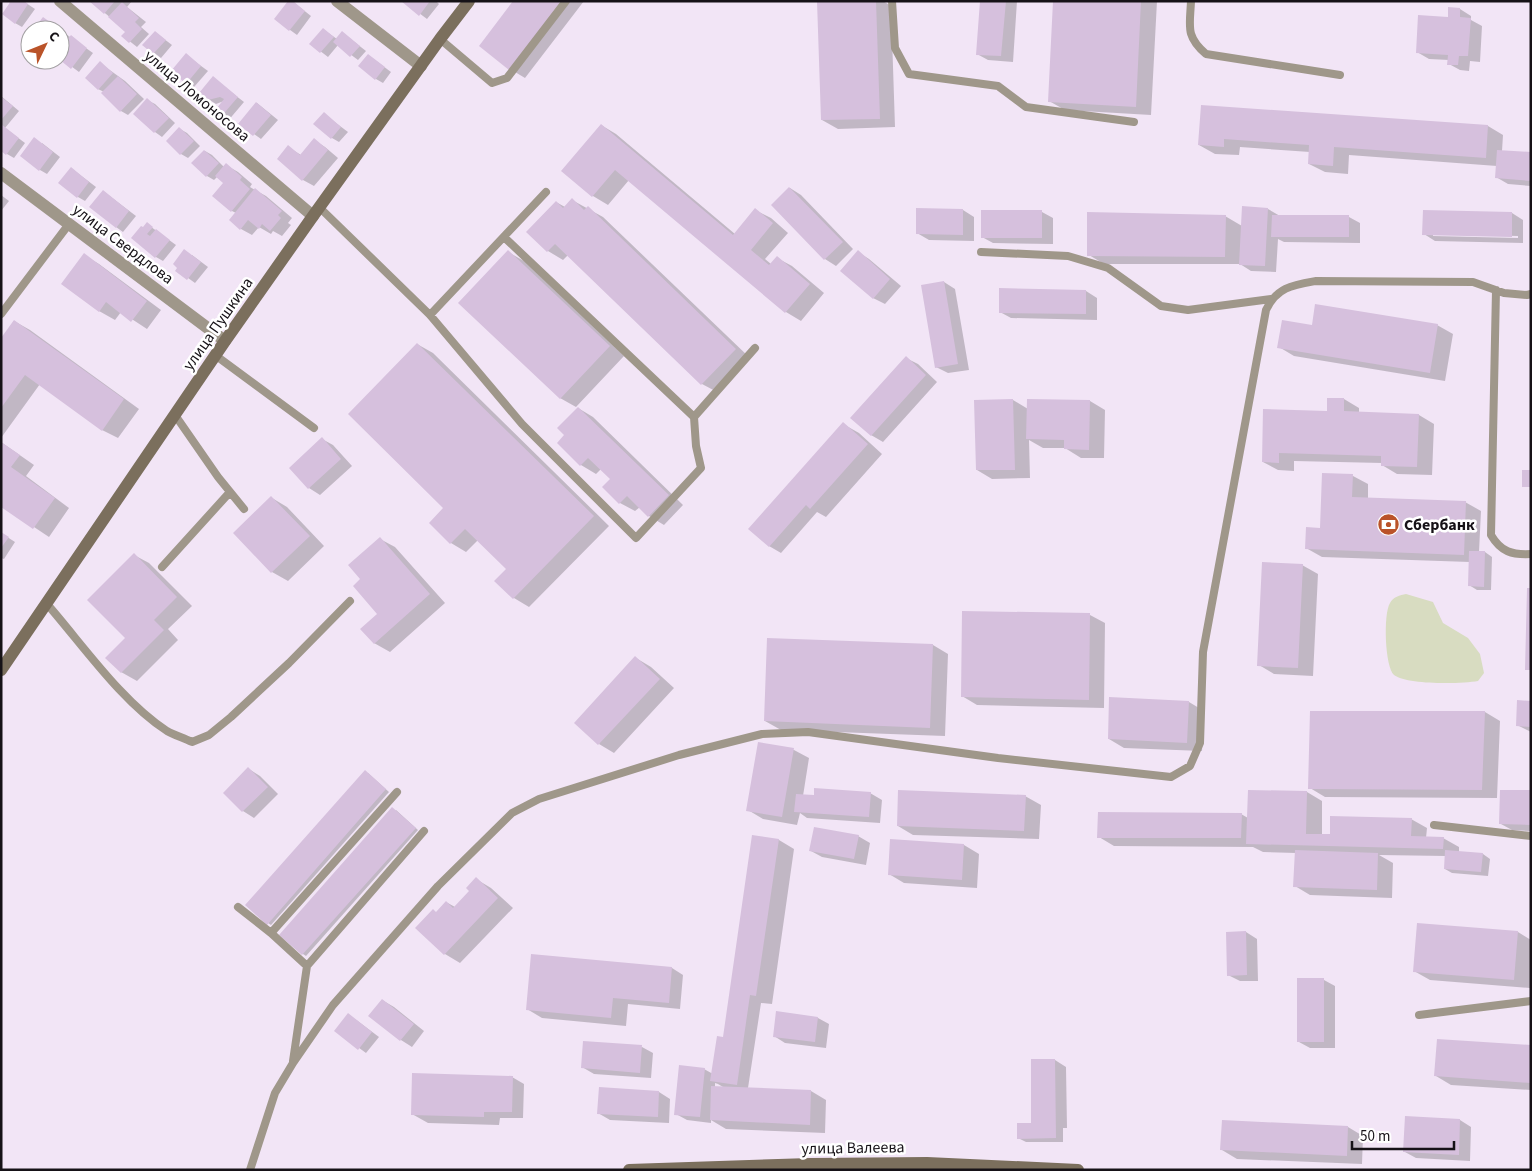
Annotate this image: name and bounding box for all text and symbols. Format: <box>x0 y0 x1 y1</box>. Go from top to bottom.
north arrow <box>20 20 70 70</box>
text: С <box>44 27 64 47</box>
street label: улица Ломоносова <box>139 45 255 147</box>
street label: улица Свердлова <box>68 199 178 289</box>
street label: улица Пушкина <box>178 273 258 375</box>
bank icon: Сбербанк <box>1376 513 1400 537</box>
place label: Сбербанк <box>1404 514 1475 536</box>
scale bar <box>1352 1118 1454 1150</box>
text: 50 m <box>1360 1126 1390 1147</box>
street label: улица Валеева <box>801 1136 905 1160</box>

